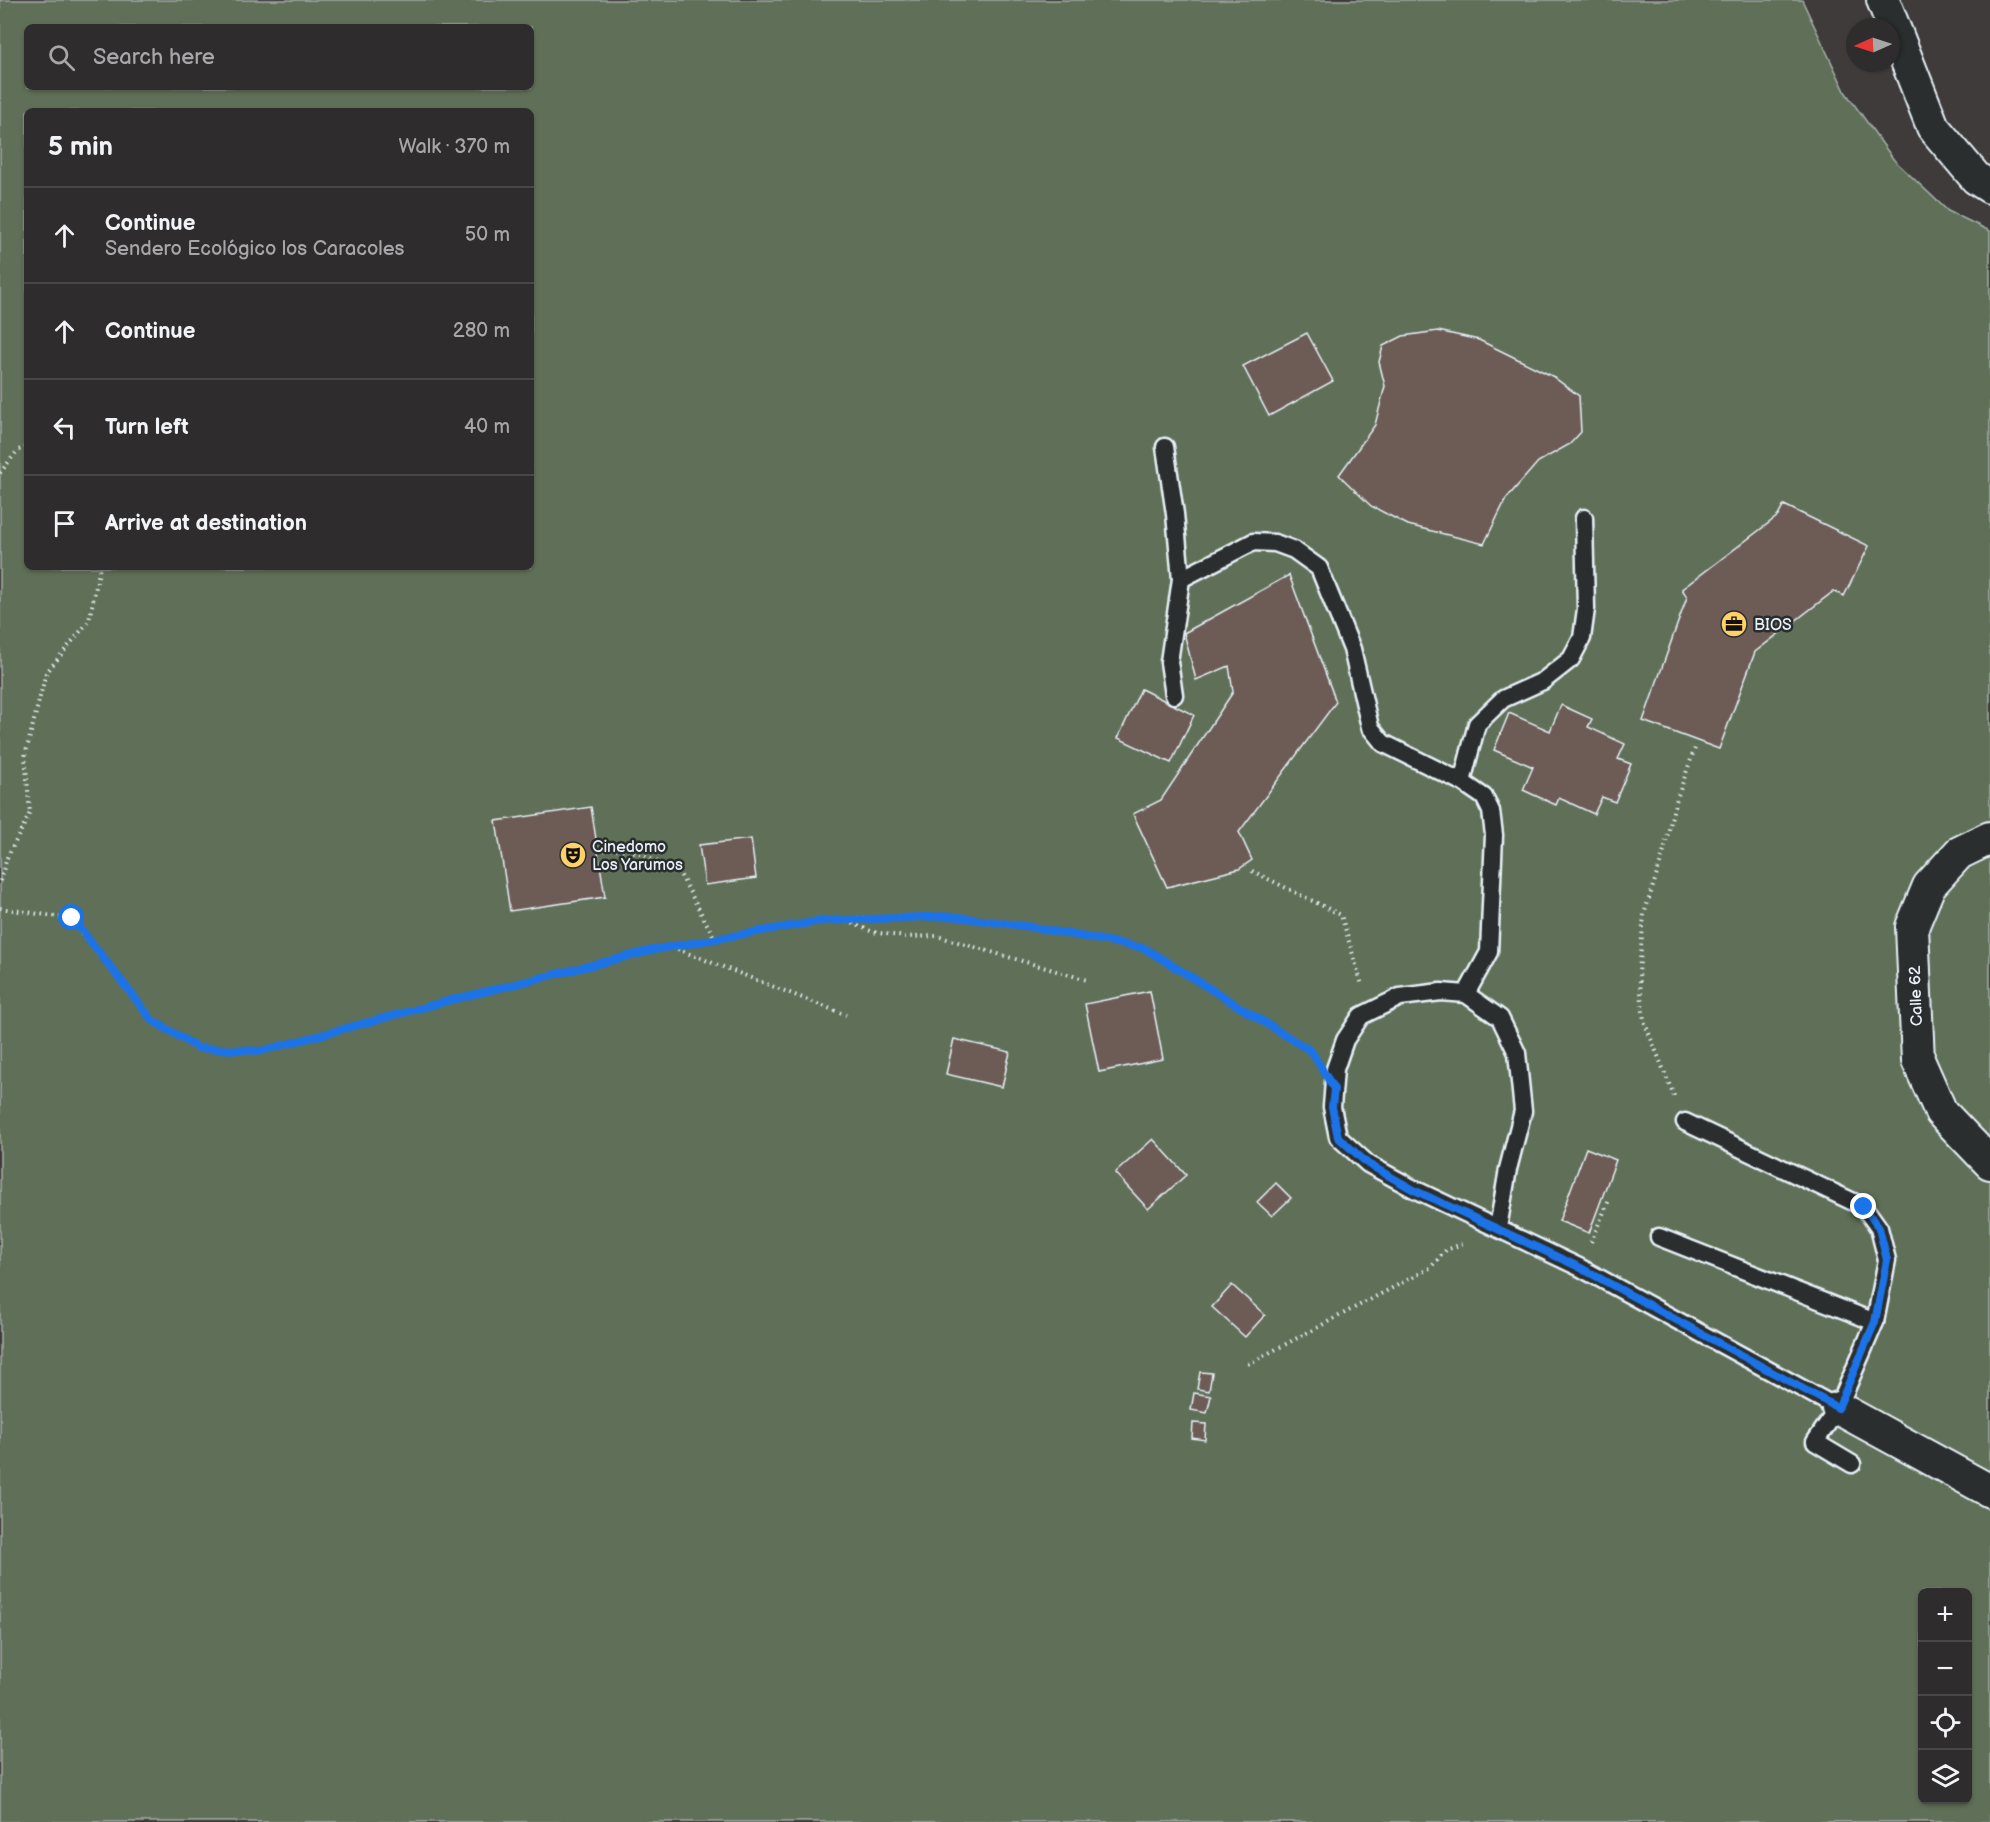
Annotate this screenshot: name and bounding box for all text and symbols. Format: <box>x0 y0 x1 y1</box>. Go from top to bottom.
north arrow <box>1846 18 1900 72</box>
search box <box>24 24 534 90</box>
icon: search <box>45 41 78 74</box>
text: Search here <box>93 44 215 71</box>
text: 5 min <box>48 132 113 163</box>
text: Walk · 370 m <box>398 135 510 159</box>
text: Continue <box>105 210 195 237</box>
icon: ahead <box>48 219 81 252</box>
text: 50 m <box>465 223 510 247</box>
text: Sendero Ecológico los Caracoles <box>105 237 404 261</box>
icon: ahead <box>48 315 81 348</box>
text: Continue <box>105 318 195 345</box>
text: 280 m <box>453 319 510 343</box>
icon: left <box>48 411 81 444</box>
text: Turn left <box>105 414 189 441</box>
text: 40 m <box>464 415 510 439</box>
icon: arrive <box>48 507 81 540</box>
text: Arrive at destination <box>105 510 307 537</box>
office icon: BIOS <box>1719 609 1749 639</box>
place label: BIOS <box>1754 616 1792 635</box>
place label: Cinedomo Los Yarumos <box>592 838 683 875</box>
theatre icon: Cinedomo Los Yarumos <box>558 840 588 870</box>
route start <box>58 904 84 930</box>
street label: Calle 62 <box>1906 965 1927 1027</box>
route end <box>1850 1193 1876 1219</box>
map controls <box>1918 1588 1972 1804</box>
button: + <box>1918 1588 1972 1642</box>
button: − <box>1918 1642 1972 1696</box>
button: locate <box>1918 1696 1972 1750</box>
button: layers <box>1918 1750 1972 1804</box>

